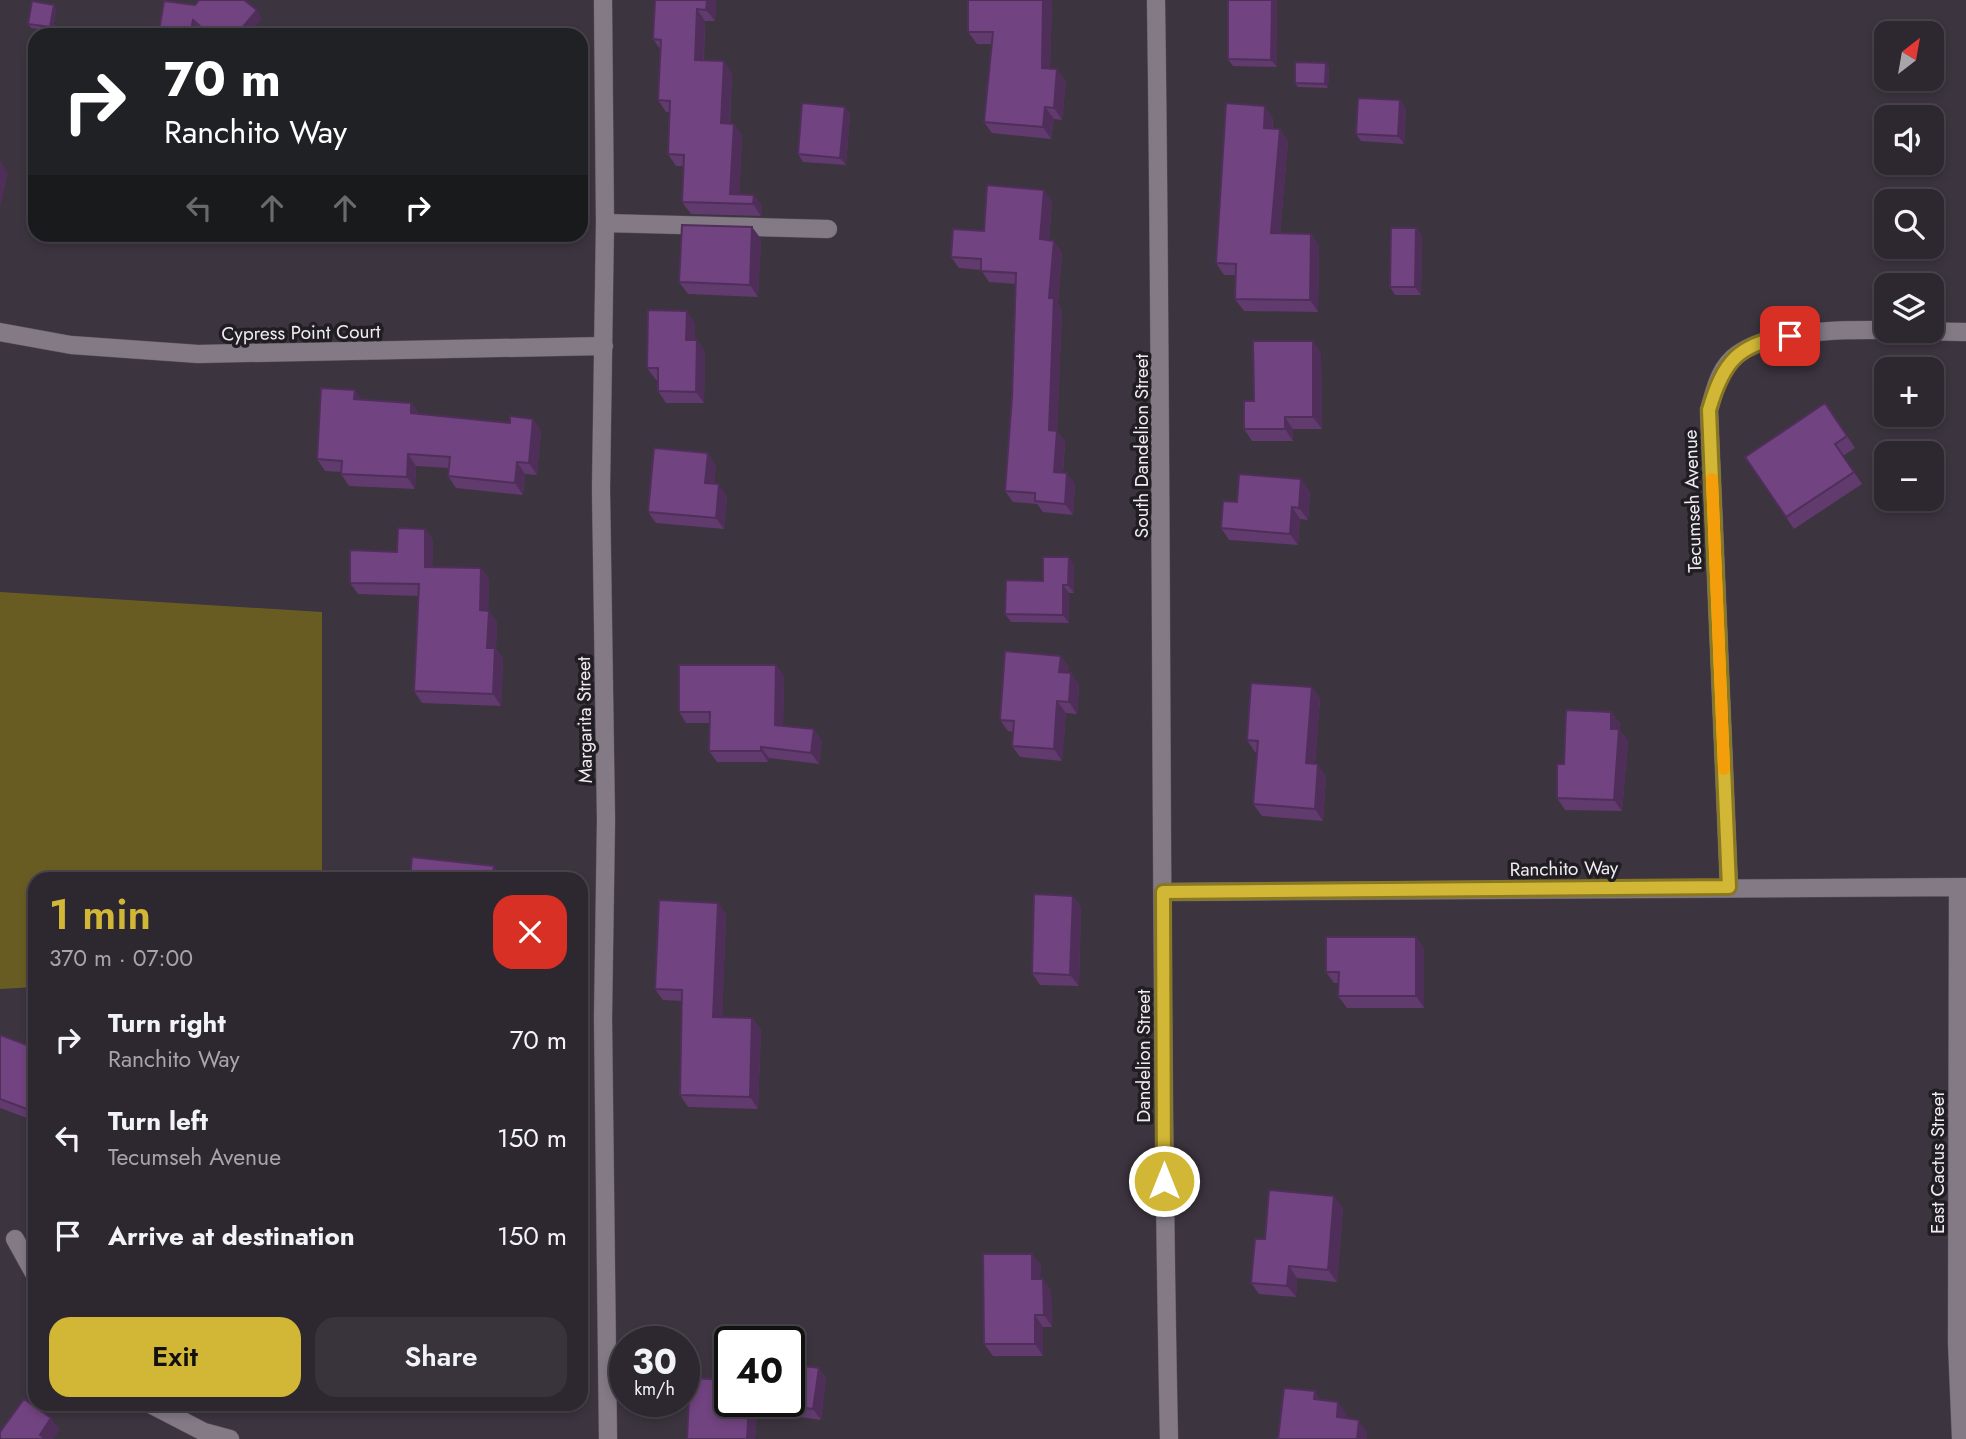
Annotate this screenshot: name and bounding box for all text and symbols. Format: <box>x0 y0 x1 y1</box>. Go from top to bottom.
north arrow <box>1874 21 1944 91</box>
map controls <box>1874 21 1944 511</box>
text: 70 m <box>164 44 281 114</box>
icon: right <box>49 56 140 147</box>
button: sound <box>1874 105 1944 175</box>
text: Ranchito Way <box>164 109 347 155</box>
icon: left <box>180 189 218 227</box>
icon: ahead <box>253 189 291 227</box>
icon: ahead <box>326 189 364 227</box>
icon: right <box>399 189 437 227</box>
button: search <box>1874 189 1944 259</box>
button: layers <box>1874 273 1944 343</box>
pin <box>1760 306 1820 366</box>
icon: arrive <box>1771 317 1809 355</box>
street label: Cypress Point Court <box>221 318 381 347</box>
street label: South Dandelion Street <box>1128 353 1155 538</box>
button: + <box>1874 357 1944 427</box>
street label: Tecumseh Avenue <box>1677 429 1708 573</box>
button: − <box>1874 441 1944 511</box>
street label: Margarita Street <box>570 656 599 784</box>
street label: Ranchito Way <box>1509 854 1619 883</box>
text: 1 min <box>49 884 151 945</box>
button: close <box>493 895 567 969</box>
text: 370 m · 07:00 <box>49 941 193 975</box>
street label: Dandelion Street <box>1130 989 1157 1123</box>
text: Turn right <box>108 1004 226 1042</box>
icon: right <box>49 1021 87 1059</box>
text: 70 m <box>510 1021 567 1059</box>
text: Ranchito Way <box>108 1042 240 1076</box>
street label: East Cactus Street <box>1924 1092 1951 1234</box>
text: Turn left <box>108 1102 208 1140</box>
icon: left <box>49 1119 87 1157</box>
text: 150 m <box>497 1119 567 1157</box>
text: Tecumseh Avenue <box>108 1140 281 1174</box>
position arrow <box>1127 1144 1201 1218</box>
icon: arrive <box>49 1217 87 1255</box>
text: Arrive at destination <box>108 1217 355 1255</box>
text: 150 m <box>497 1217 567 1255</box>
button: Exit <box>49 1317 301 1397</box>
button: Share <box>315 1317 567 1397</box>
speed limit sign: 40 <box>714 1326 805 1417</box>
text: 30 <box>632 1337 677 1387</box>
text: km/h <box>634 1376 675 1402</box>

